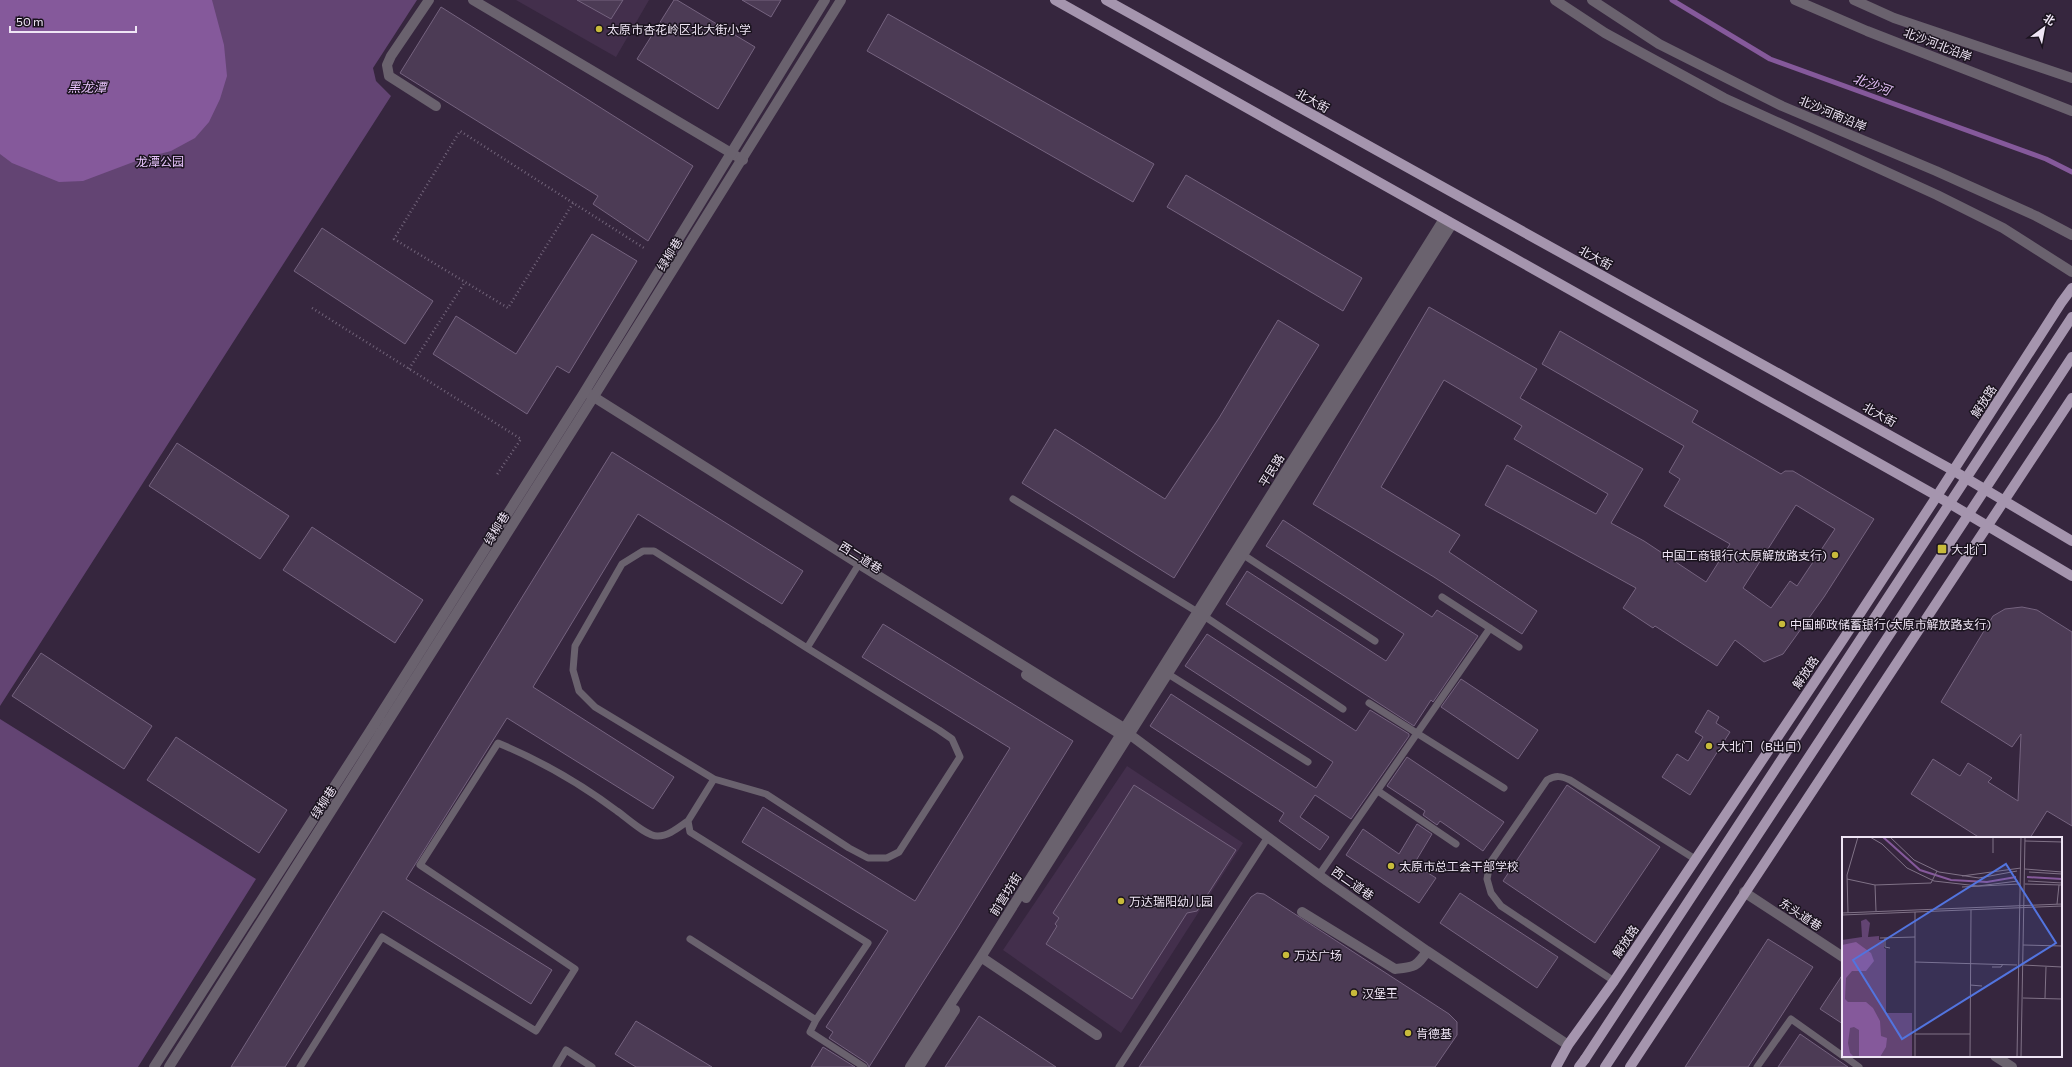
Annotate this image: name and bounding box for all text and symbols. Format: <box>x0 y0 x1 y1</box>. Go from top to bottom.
scale bar <box>10 8 136 34</box>
north arrow <box>2024 8 2064 48</box>
text: 北 <box>2041 11 2058 28</box>
text: 50 m <box>16 14 44 28</box>
place label: 太原市杏花岭区北大街小学 <box>607 22 751 36</box>
marker: 太原市杏花岭区北大街小学 <box>594 24 604 34</box>
street label: 北沙河北沿岸 <box>1902 25 1974 63</box>
water label: 北沙河 <box>1851 70 1896 99</box>
water label: 黑龙潭 <box>67 79 108 95</box>
street label: 北大街 <box>1294 85 1332 115</box>
street label: 北沙河南沿岸 <box>1797 92 1869 134</box>
park label: 龙潭公园 <box>136 154 184 168</box>
street label: 绿柳巷 <box>654 235 684 273</box>
street label: 北大街 <box>1577 242 1615 272</box>
street label: 解放路 <box>1967 382 1999 420</box>
street label: 北大街 <box>1861 399 1899 429</box>
street label: 平民路 <box>1256 451 1286 489</box>
street label: 绿柳巷 <box>481 509 511 547</box>
street label: 西二道巷 <box>837 538 885 576</box>
place label: 大北门 <box>1951 542 1987 556</box>
marker: 大北门 <box>1936 543 1948 555</box>
place label: 中国工商银行(太原解放路支行) <box>1662 548 1827 562</box>
marker: 中国工商银行(太原解放路支行) <box>1830 550 1840 560</box>
place label: 中国邮政储蓄银行(太原市解放路支行) <box>1790 617 1991 631</box>
marker: 中国邮政储蓄银行(太原市解放路支行) <box>1777 619 1787 629</box>
street label: 解放路 <box>1789 653 1821 691</box>
place label: 大北门（B出口） <box>1717 739 1809 753</box>
marker: 大北门（B出口） <box>1704 741 1714 751</box>
street label: 绿柳巷 <box>307 783 339 821</box>
inset map <box>1842 837 2062 1057</box>
place label: 太原市总工会干部学校 <box>1399 859 1519 873</box>
marker: 太原市总工会干部学校 <box>1386 861 1396 871</box>
street label: 西二道巷 <box>1329 863 1377 903</box>
street label: 前营坊街 <box>986 870 1024 918</box>
place label: 万达瑞阳幼儿园 <box>1129 894 1213 908</box>
street label: 东头道巷 <box>1777 895 1825 933</box>
marker: 万达瑞阳幼儿园 <box>1116 896 1126 906</box>
street label: 解放路 <box>1609 922 1641 960</box>
place label: 万达广场 <box>1294 948 1342 962</box>
marker: 万达广场 <box>1281 950 1291 960</box>
place label: 汉堡王 <box>1362 986 1398 1000</box>
marker: 汉堡王 <box>1349 988 1359 998</box>
place label: 肯德基 <box>1416 1026 1452 1040</box>
marker: 肯德基 <box>1403 1028 1413 1038</box>

